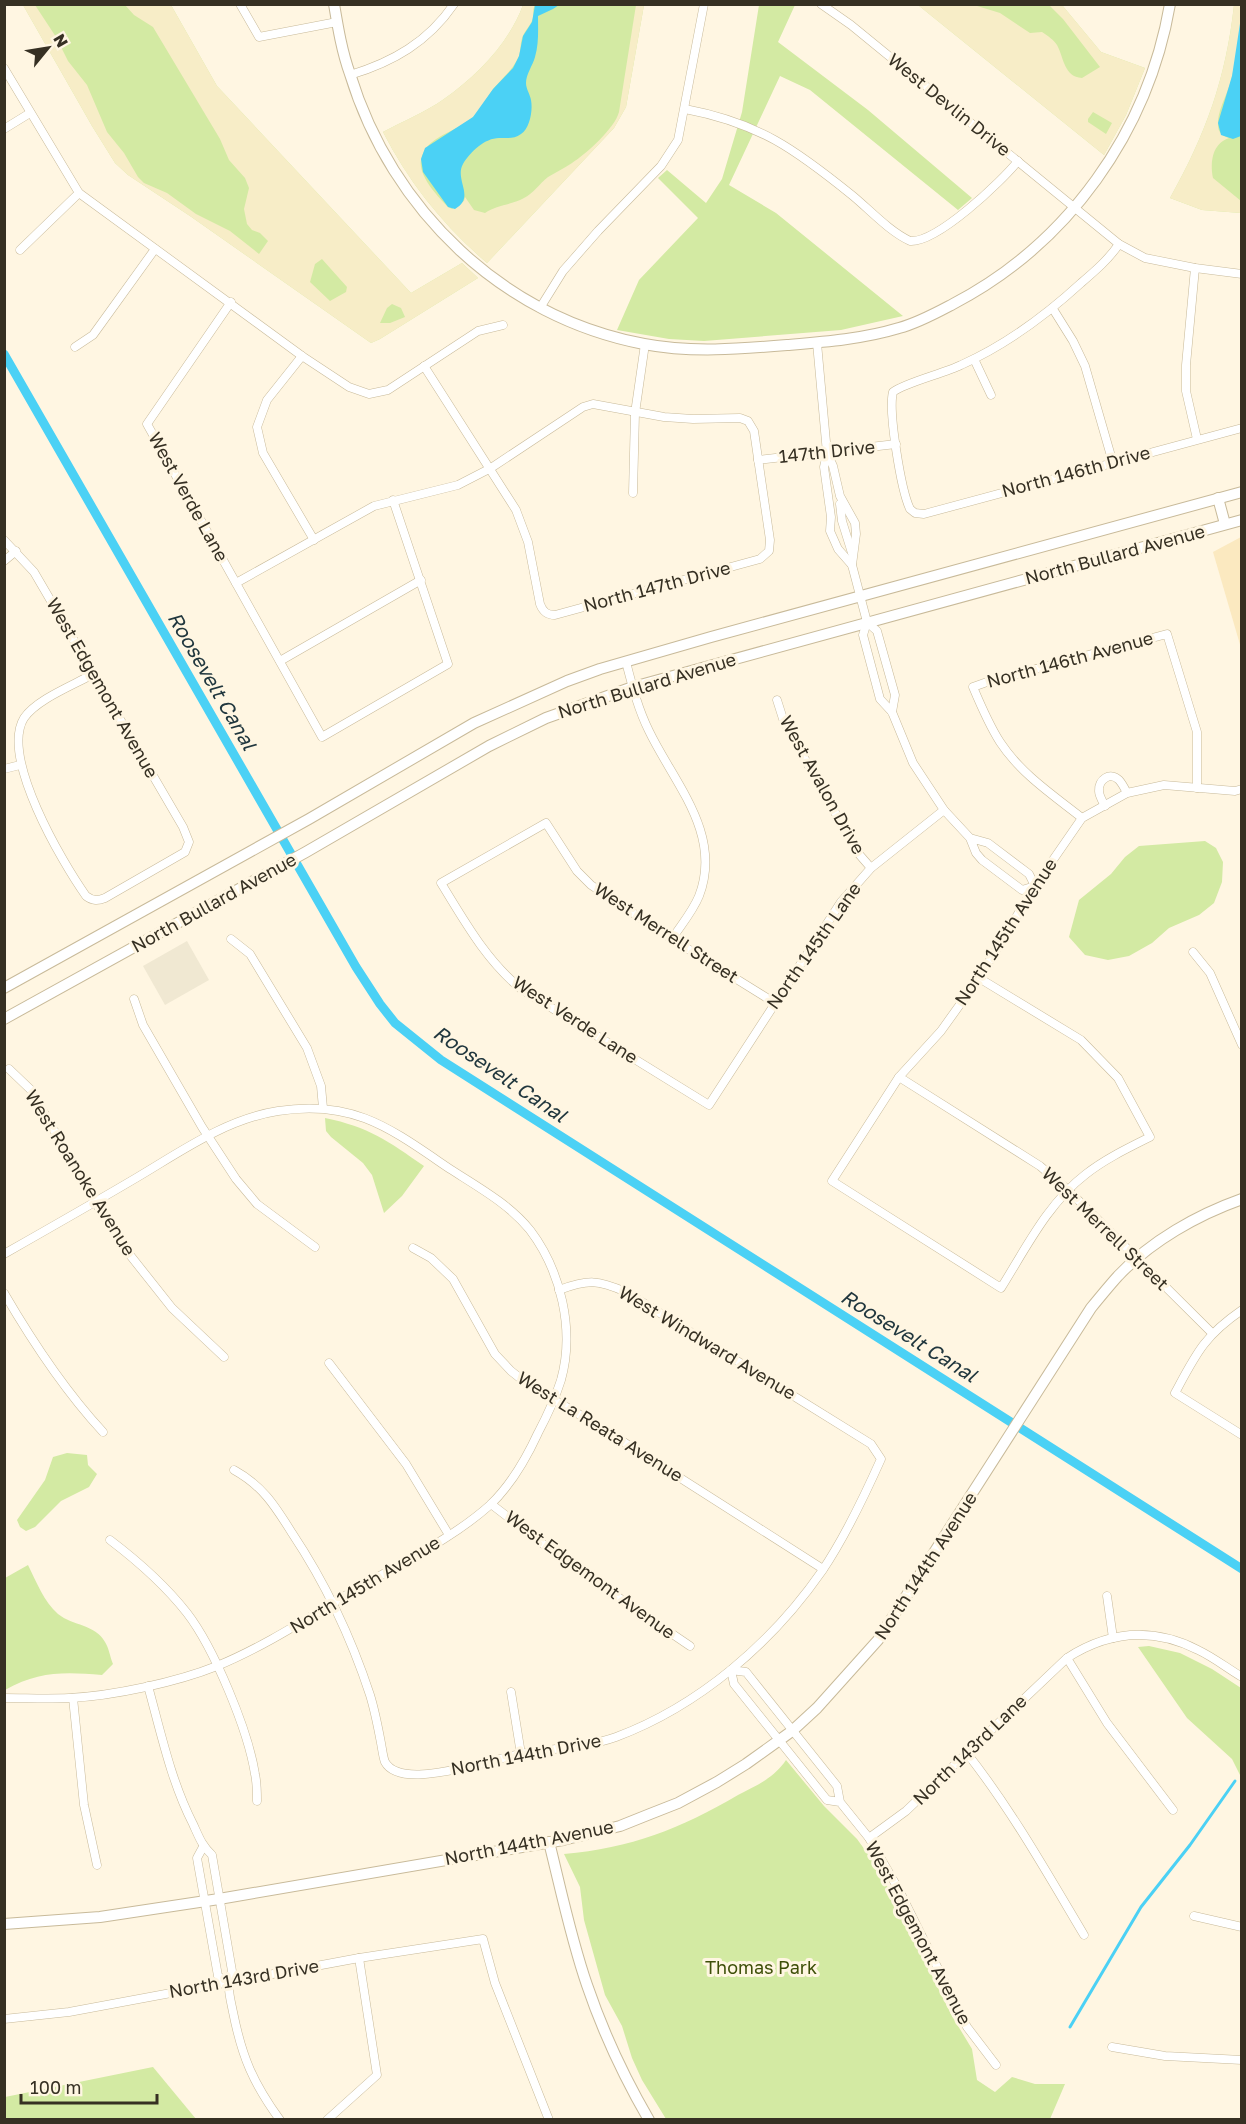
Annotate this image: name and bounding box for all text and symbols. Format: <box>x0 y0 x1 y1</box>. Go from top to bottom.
north arrow <box>18 18 78 78</box>
text: N <box>49 30 73 51</box>
street label: West Devlin Drive <box>884 48 1016 161</box>
street label: West Verde Lane <box>144 428 234 565</box>
street label: 147th Drive <box>778 435 876 467</box>
street label: North 146th Drive <box>999 441 1152 501</box>
street label: North Bullard Avenue <box>1022 519 1207 589</box>
street label: North 147th Drive <box>581 556 733 616</box>
street label: West Edgemont Avenue <box>42 593 164 782</box>
water label: Roosevelt Canal <box>164 607 262 754</box>
street label: North 146th Avenue <box>984 626 1155 692</box>
street label: North Bullard Avenue <box>555 647 738 723</box>
street label: West Avalon Drive <box>776 711 870 858</box>
street label: North Bullard Avenue <box>127 848 300 957</box>
street label: North 145th Avenue <box>949 854 1061 1009</box>
street label: West Merrell Street <box>590 877 743 987</box>
street label: North 145th Lane <box>761 878 865 1013</box>
street label: West Verde Lane <box>509 971 642 1068</box>
water label: Roosevelt Canal <box>429 1020 572 1127</box>
street label: West Roanoke Avenue <box>21 1085 141 1259</box>
street label: West Merrell Street <box>1038 1162 1174 1294</box>
street label: West Windward Avenue <box>615 1280 800 1404</box>
water label: Roosevelt Canal <box>837 1284 982 1387</box>
street label: West La Reata Avenue <box>514 1366 687 1486</box>
street label: North 144th Avenue <box>869 1487 981 1643</box>
street label: West Edgemont Avenue <box>501 1505 680 1643</box>
street label: North 145th Avenue <box>285 1531 443 1638</box>
street label: North 143rd Lane <box>908 1689 1031 1809</box>
street label: North 144th Drive <box>449 1729 603 1779</box>
street label: North 144th Avenue <box>442 1815 615 1869</box>
street label: West Edgemont Avenue <box>861 1837 977 2028</box>
street label: North 143rd Drive <box>167 1954 321 2002</box>
park label: Thomas Park <box>705 1956 817 1978</box>
scale bar <box>21 2067 158 2105</box>
text: 100 m <box>30 2076 81 2098</box>

